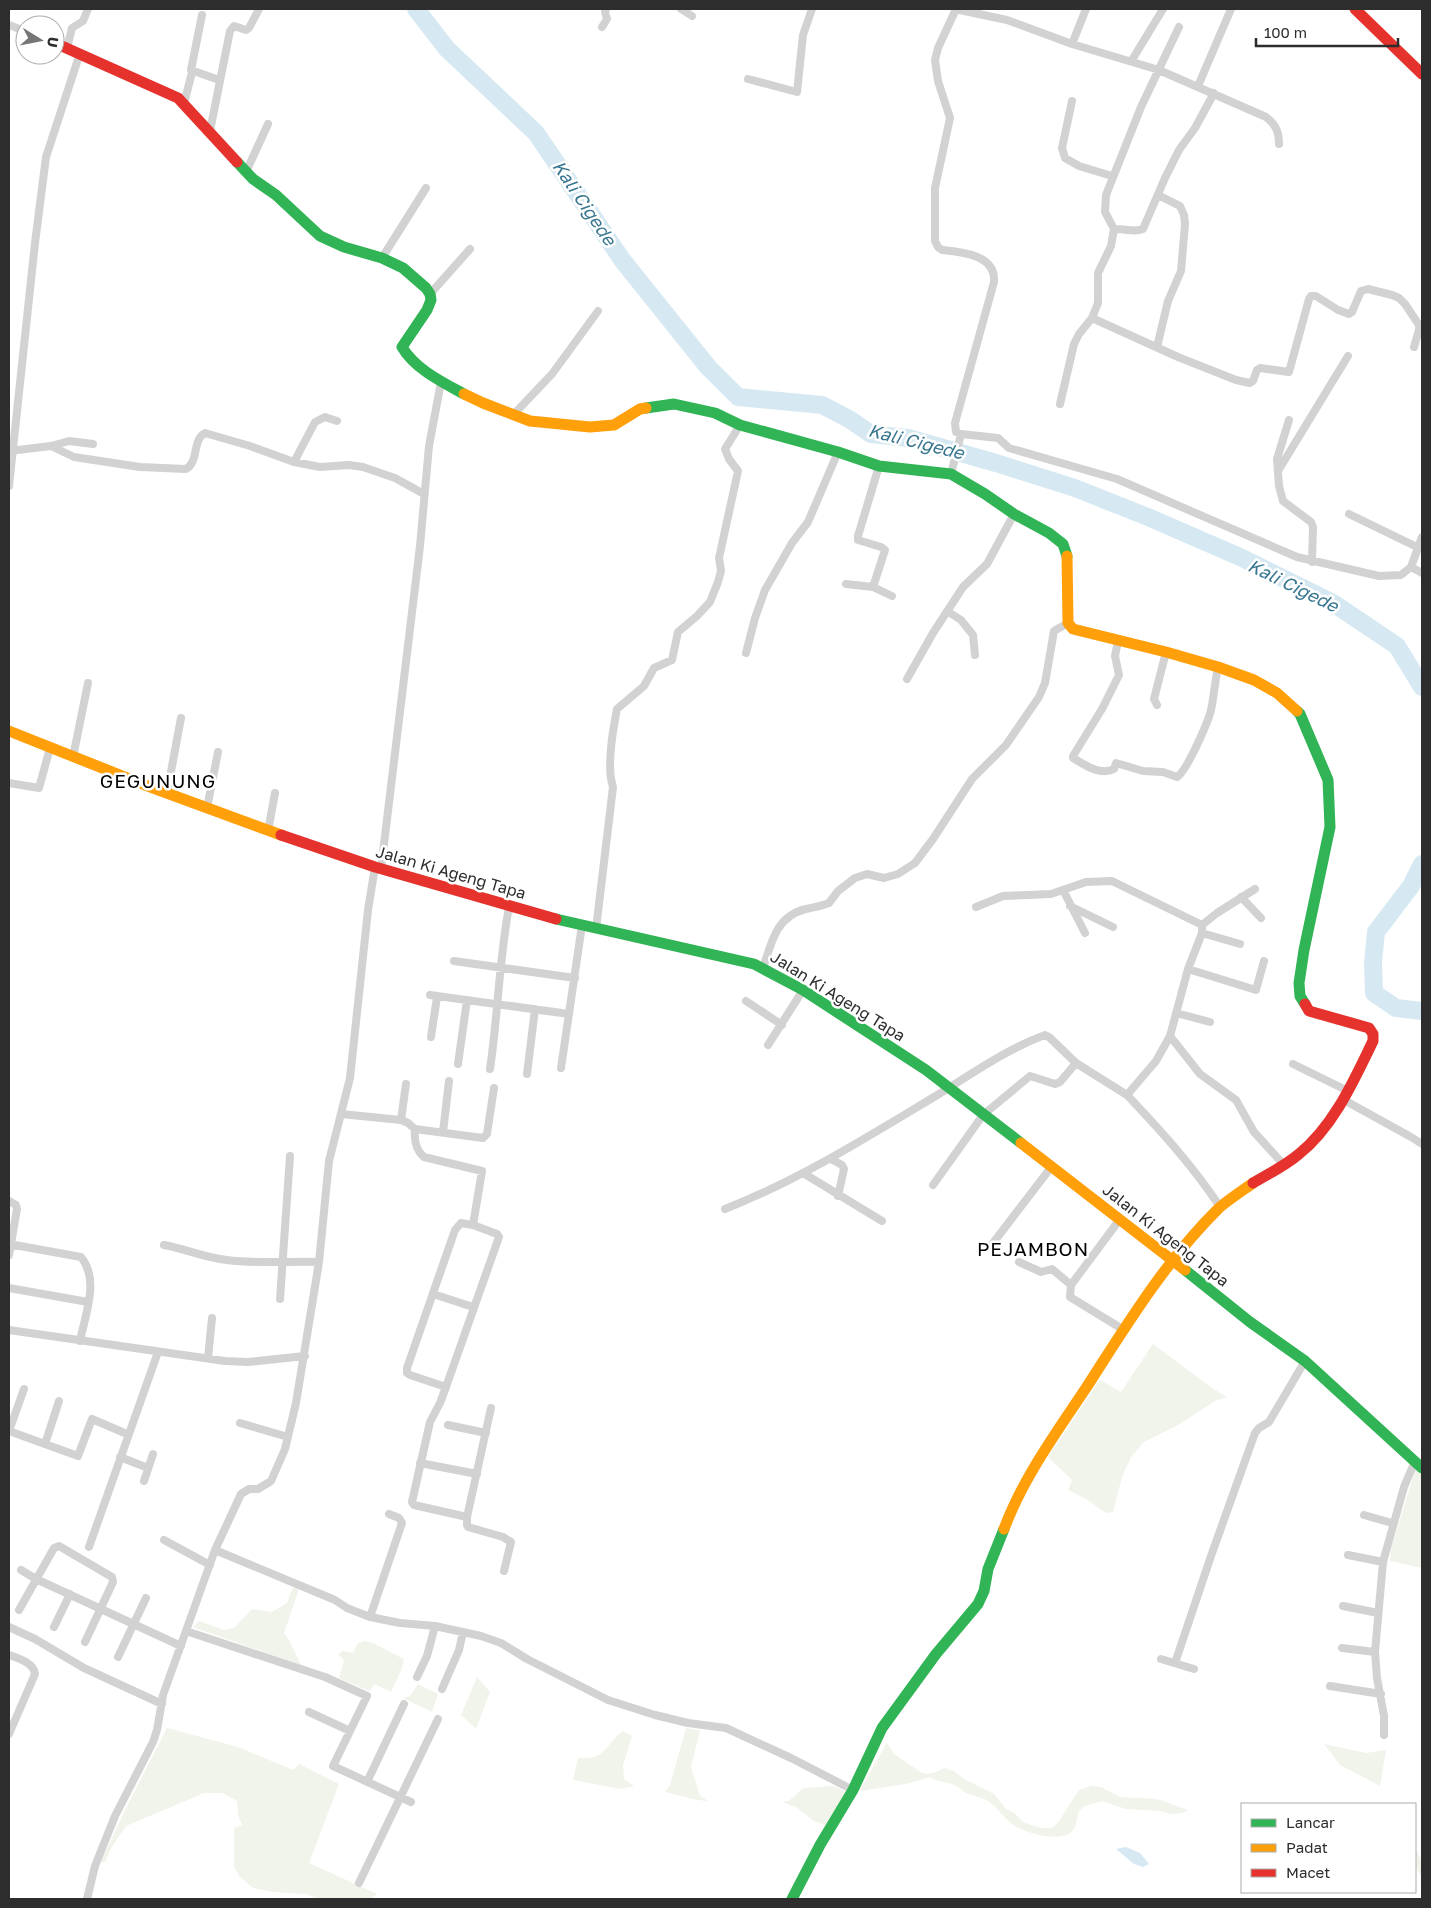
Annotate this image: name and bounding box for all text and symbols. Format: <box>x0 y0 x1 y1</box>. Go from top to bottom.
north arrow <box>15 15 65 65</box>
scale bar <box>1256 15 1398 47</box>
text: 100 m <box>1264 23 1307 41</box>
text: U <box>44 36 63 49</box>
water label: Kali Cigede <box>548 156 622 250</box>
water label: Kali Cigede <box>866 419 968 464</box>
water label: Kali Cigede <box>1245 554 1344 617</box>
district label: GEGUNUNG <box>100 769 216 792</box>
street label: Jalan Ki Ageng Tapa <box>374 841 528 903</box>
street label: Jalan Ki Ageng Tapa <box>767 946 909 1046</box>
street label: Jalan Ki Ageng Tapa <box>1099 1179 1233 1291</box>
district label: PEJAMBON <box>977 1237 1089 1260</box>
legend <box>1241 1803 1416 1893</box>
text: Lancar <box>1286 1813 1335 1831</box>
text: Padat <box>1286 1838 1328 1856</box>
text: Macet <box>1286 1863 1330 1881</box>

